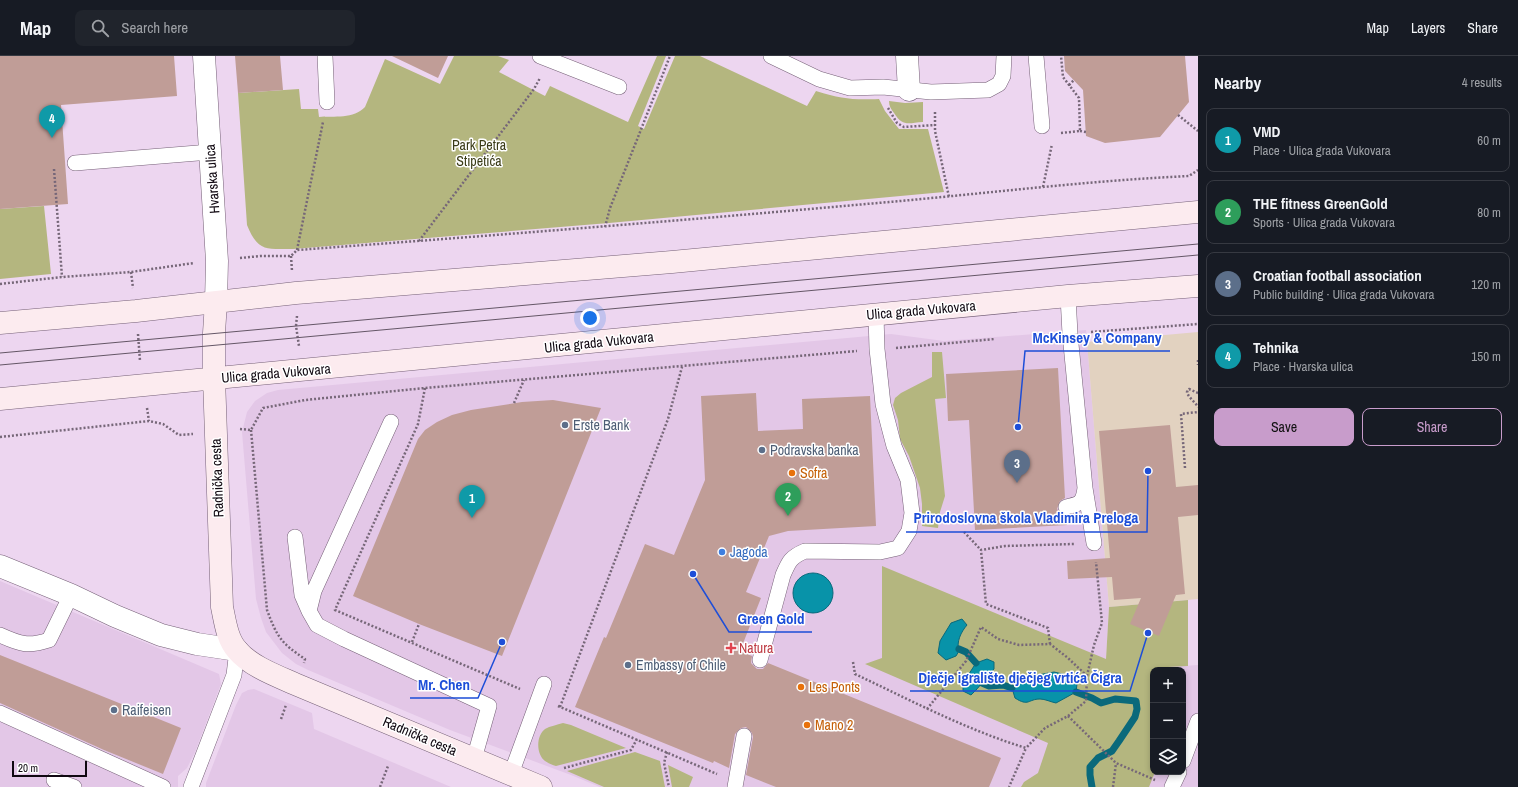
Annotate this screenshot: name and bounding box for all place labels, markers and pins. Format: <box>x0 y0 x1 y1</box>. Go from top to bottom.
pin: 4 <box>39 105 65 138</box>
callout: McKinsey & Company <box>1025 324 1170 351</box>
place label: Erste Bank <box>573 416 629 434</box>
marker: Erste Bank <box>560 420 570 430</box>
place label: Podravska banka <box>770 441 859 459</box>
marker: Podravska banka <box>757 445 767 455</box>
pin: 3 <box>1004 450 1030 483</box>
place label: Sofra <box>800 464 828 482</box>
marker: Sofra <box>787 468 797 478</box>
pin: 2 <box>775 483 801 516</box>
pin: 1 <box>459 485 485 518</box>
callout: Prirodoslovna škola Vladimira Preloga <box>906 505 1147 532</box>
place label: Jagoda <box>730 543 768 561</box>
marker: Jagoda <box>717 547 727 557</box>
callout: Green Gold <box>729 605 812 632</box>
place label: Natura <box>739 639 774 657</box>
marker: Natura <box>726 643 736 653</box>
place label: Embassy of Chile <box>636 656 726 674</box>
marker: Embassy of Chile <box>623 660 633 670</box>
callout: Dječje igralište dječjeg vrtića Čigra <box>910 664 1130 691</box>
callout: Mr. Chen <box>410 671 478 698</box>
place label: Les Ponts <box>809 678 860 696</box>
marker: Les Ponts <box>796 682 806 692</box>
place label: Raifeisen <box>122 701 171 719</box>
marker: Raifeisen <box>109 705 119 715</box>
place label: Mano 2 <box>815 716 853 734</box>
marker: Mano 2 <box>802 720 812 730</box>

